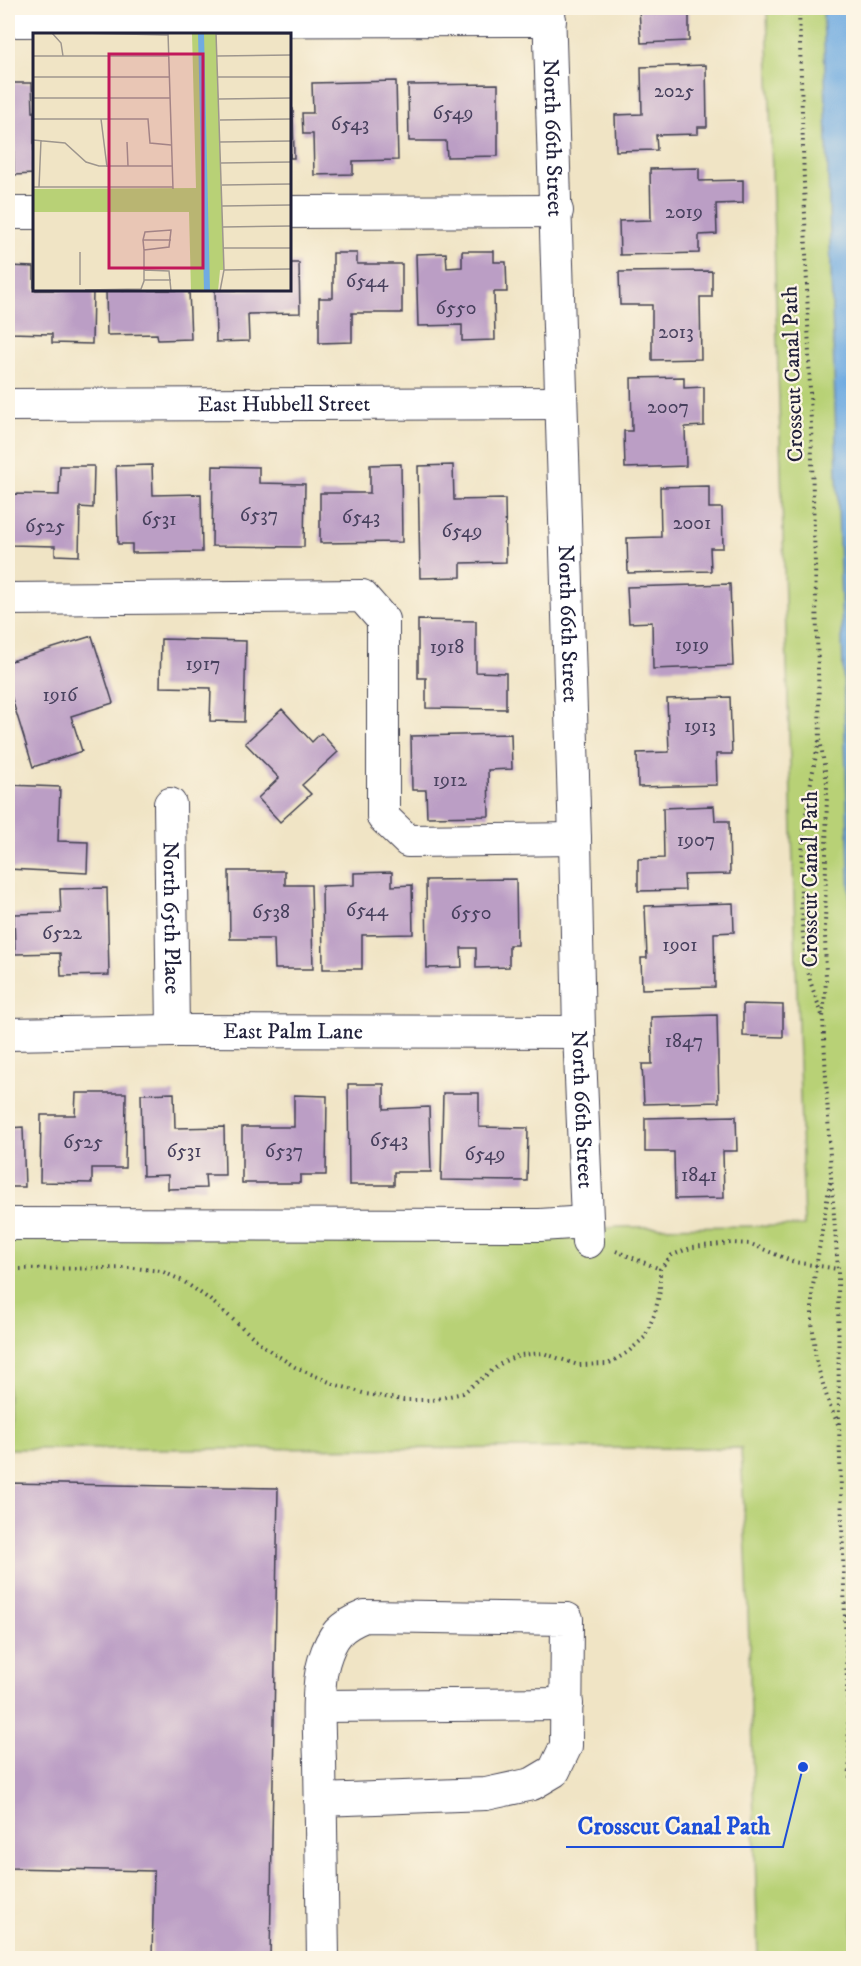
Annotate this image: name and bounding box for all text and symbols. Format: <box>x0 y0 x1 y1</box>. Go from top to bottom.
inset map <box>33 33 291 291</box>
street label: North 66th Street <box>537 59 569 217</box>
house number: 2025 <box>654 79 694 104</box>
house number: 6549 <box>433 101 473 126</box>
house number: 6543 <box>331 112 369 137</box>
house number: 2019 <box>665 200 703 225</box>
house number: 6544 <box>346 269 389 294</box>
street label: Crosscut Canal Path <box>776 285 810 463</box>
house number: 6550 <box>435 296 477 321</box>
house number: 2013 <box>658 320 694 345</box>
street label: East Hubbell Street <box>198 390 370 418</box>
house number: 2007 <box>647 395 689 420</box>
house number: 6537 <box>240 503 278 528</box>
house number: 6543 <box>342 505 380 530</box>
house number: 6531 <box>141 507 177 532</box>
house number: 2001 <box>673 511 711 536</box>
house number: 6525 <box>25 514 65 539</box>
house number: 6549 <box>442 519 482 544</box>
street label: North 66th Street <box>552 544 584 703</box>
house number: 1919 <box>675 633 709 658</box>
house number: 1918 <box>430 635 464 660</box>
house number: 1917 <box>185 652 221 677</box>
house number: 1916 <box>43 683 78 708</box>
house number: 1913 <box>684 714 716 739</box>
house number: 1912 <box>433 768 467 793</box>
street label: Crosscut Canal Path <box>797 790 824 967</box>
house number: 1907 <box>677 828 715 853</box>
street label: North 65th Place <box>157 841 186 995</box>
house number: 6544 <box>346 898 389 923</box>
house number: 6538 <box>252 900 290 925</box>
house number: 6550 <box>450 901 492 926</box>
house number: 6522 <box>42 921 82 946</box>
house number: 1901 <box>662 933 698 958</box>
street label: East Palm Lane <box>223 1018 363 1045</box>
house number: 1847 <box>665 1029 703 1054</box>
street label: North 66th Street <box>565 1030 599 1189</box>
house number: 6543 <box>370 1128 408 1153</box>
house number: 6525 <box>63 1130 103 1155</box>
house number: 6531 <box>166 1139 202 1164</box>
house number: 6537 <box>265 1139 303 1164</box>
house number: 6549 <box>465 1142 505 1167</box>
house number: 1841 <box>681 1163 717 1188</box>
callout: Crosscut Canal Path <box>566 1805 783 1847</box>
text: Crosscut Canal Path <box>578 1812 771 1842</box>

